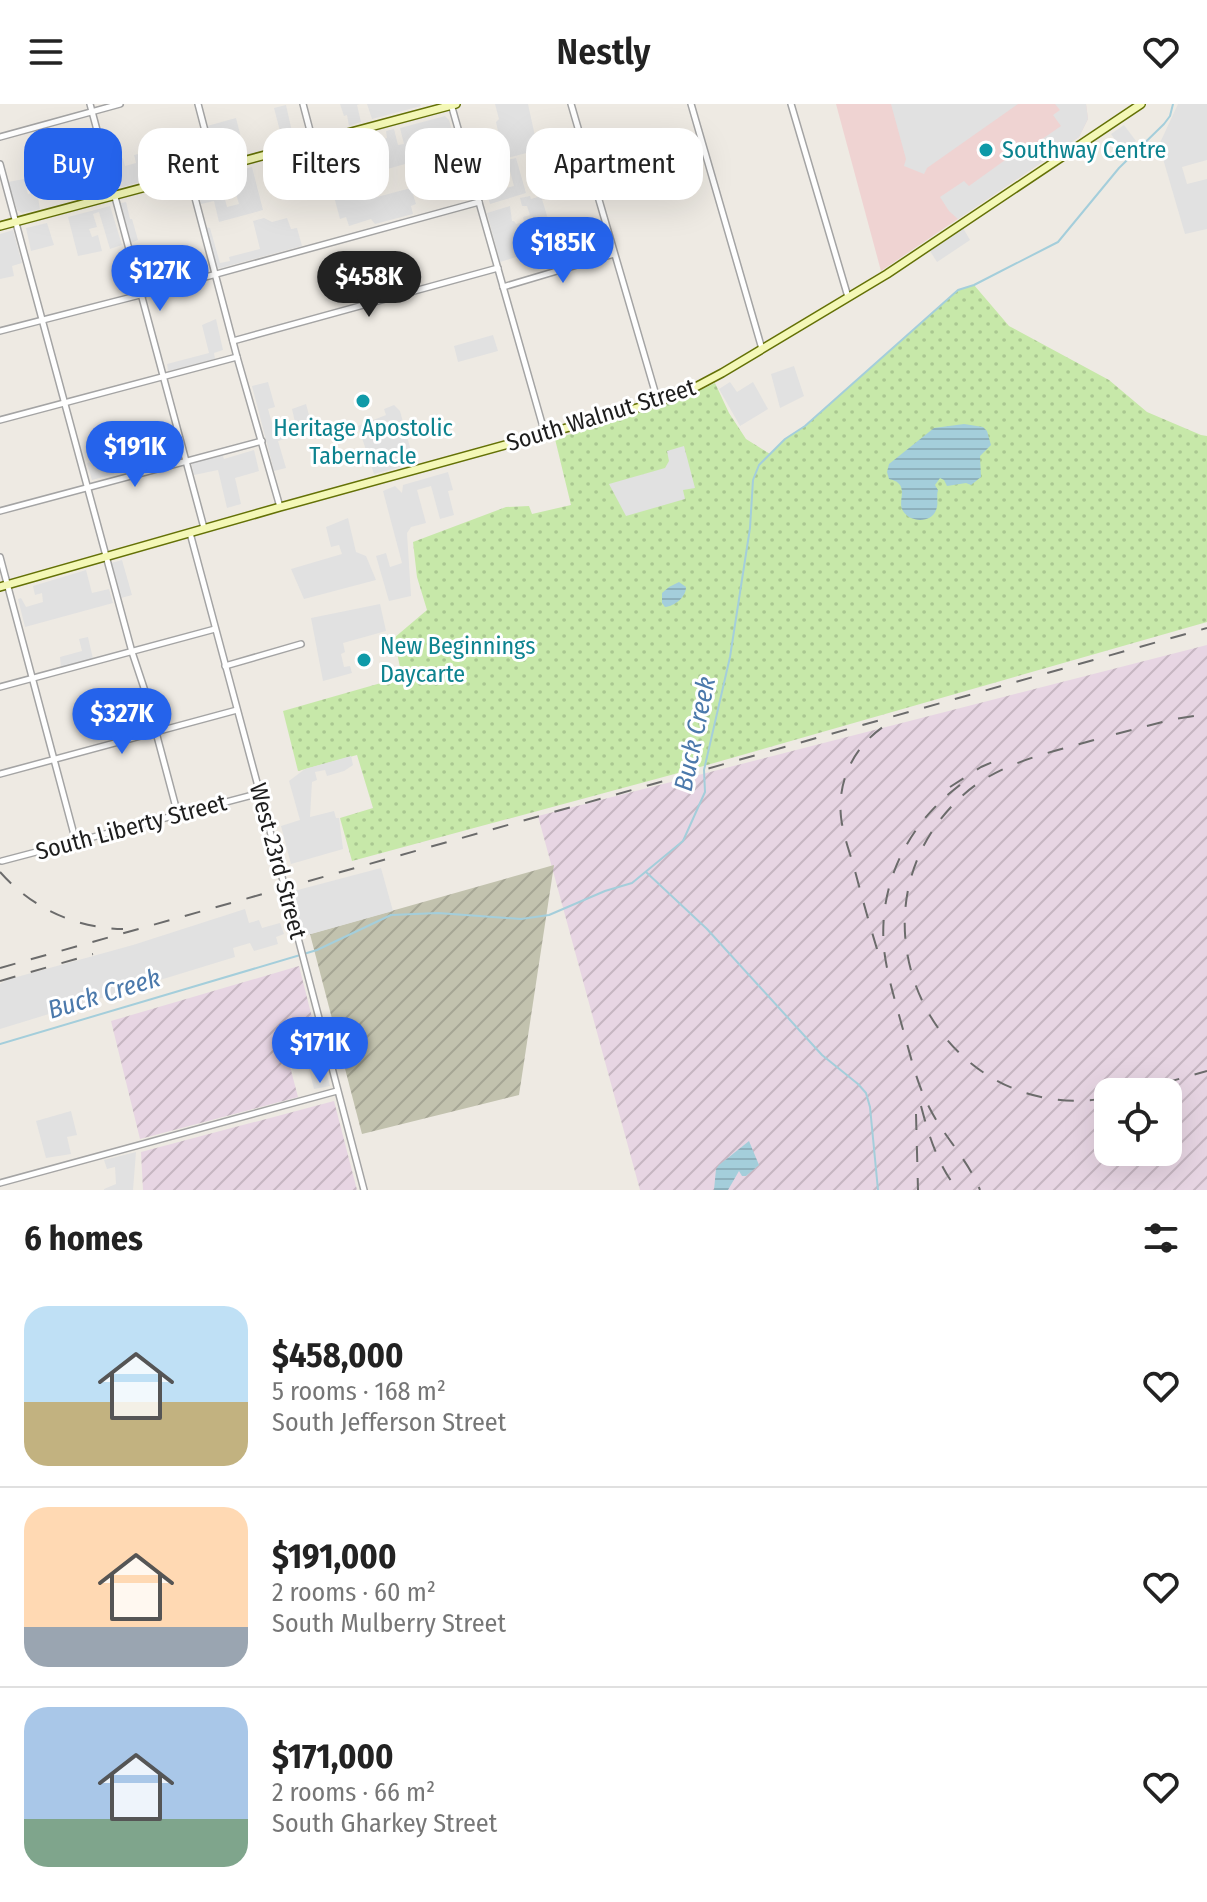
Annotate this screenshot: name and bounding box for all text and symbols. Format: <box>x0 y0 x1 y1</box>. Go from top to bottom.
icon: menu <box>24 30 68 74</box>
text: Nestly <box>557 30 650 74</box>
icon: heart <box>1139 30 1183 74</box>
chip: Buy <box>24 128 122 200</box>
chip: Rent <box>138 128 247 200</box>
chip: Filters <box>263 128 389 200</box>
chip: New <box>405 128 510 200</box>
chip: Apartment <box>526 128 703 200</box>
place label: Southway Centre <box>1002 136 1166 164</box>
marker: Southway Centre <box>977 141 995 159</box>
pin: $185K <box>507 217 619 285</box>
text: $185K <box>531 227 595 258</box>
pin: $127K <box>104 245 216 313</box>
pin: $458K <box>313 251 425 319</box>
text: $127K <box>129 255 191 286</box>
text: $458K <box>335 261 403 292</box>
street label: South Walnut Street <box>503 373 699 457</box>
marker: Heritage Apostolic Tabernacle <box>354 392 372 410</box>
place label: Heritage Apostolic Tabernacle <box>273 414 453 470</box>
pin: $191K <box>79 421 191 489</box>
text: $191K <box>104 431 166 462</box>
place label: New Beginnings Daycarte <box>380 632 535 688</box>
marker: New Beginnings Daycarte <box>355 651 373 669</box>
water label: Buck Creek <box>668 674 722 794</box>
pin: $327K <box>66 688 178 756</box>
text: $327K <box>90 698 154 729</box>
street label: West 23rd Street <box>244 780 312 942</box>
street label: South Liberty Street <box>33 788 229 866</box>
water label: Buck Creek <box>44 962 164 1026</box>
pin: $171K <box>264 1017 376 1085</box>
text: $171K <box>290 1027 350 1058</box>
map controls <box>1094 1078 1182 1166</box>
button: locate <box>1094 1078 1182 1166</box>
icon: filters <box>1139 1216 1183 1260</box>
text: 6 homes <box>24 1218 143 1259</box>
text: $458,000 <box>272 1335 404 1376</box>
icon: home <box>88 1338 184 1434</box>
icon: heart <box>1139 1364 1183 1408</box>
text: 5 rooms · 168 m² <box>272 1376 446 1407</box>
text: South Jefferson Street <box>272 1407 506 1438</box>
text: $191,000 <box>272 1536 396 1577</box>
icon: home <box>88 1539 184 1635</box>
icon: heart <box>1139 1565 1183 1609</box>
text: 2 rooms · 60 m² <box>272 1577 436 1608</box>
text: South Mulberry Street <box>272 1608 506 1639</box>
text: $171,000 <box>272 1736 394 1777</box>
icon: home <box>88 1739 184 1835</box>
icon: heart <box>1139 1765 1183 1809</box>
text: 2 rooms · 66 m² <box>272 1777 435 1808</box>
text: South Gharkey Street <box>272 1808 497 1839</box>

